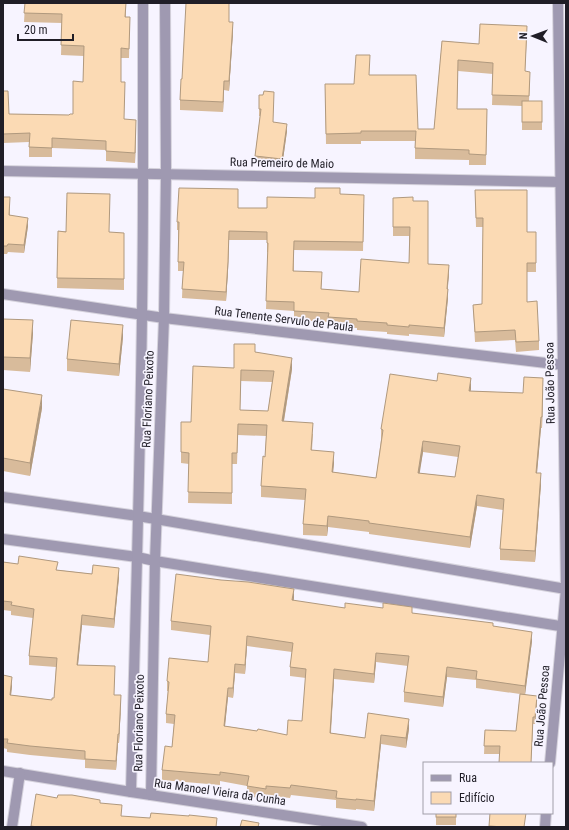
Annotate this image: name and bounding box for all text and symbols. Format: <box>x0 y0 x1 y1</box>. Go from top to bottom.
scale bar <box>18 16 73 42</box>
north arrow <box>513 16 553 56</box>
text: 20 m <box>24 23 48 37</box>
text: N <box>517 32 530 39</box>
street label: Rua Premeiro de Maio <box>230 155 334 171</box>
street label: Rua Tenente Servulo de Paula <box>214 304 355 335</box>
street label: Rua João Pessoa <box>542 342 558 424</box>
street label: Rua Floriano Peixoto <box>139 350 157 448</box>
street label: Rua João Pessoa <box>531 664 553 747</box>
street label: Rua Floriano Peixoto <box>131 674 147 772</box>
legend <box>423 762 553 814</box>
text: Rua <box>459 771 477 785</box>
street label: Rua Manoel Vieira da Cunha <box>153 776 287 808</box>
text: Edifício <box>459 791 495 805</box>

